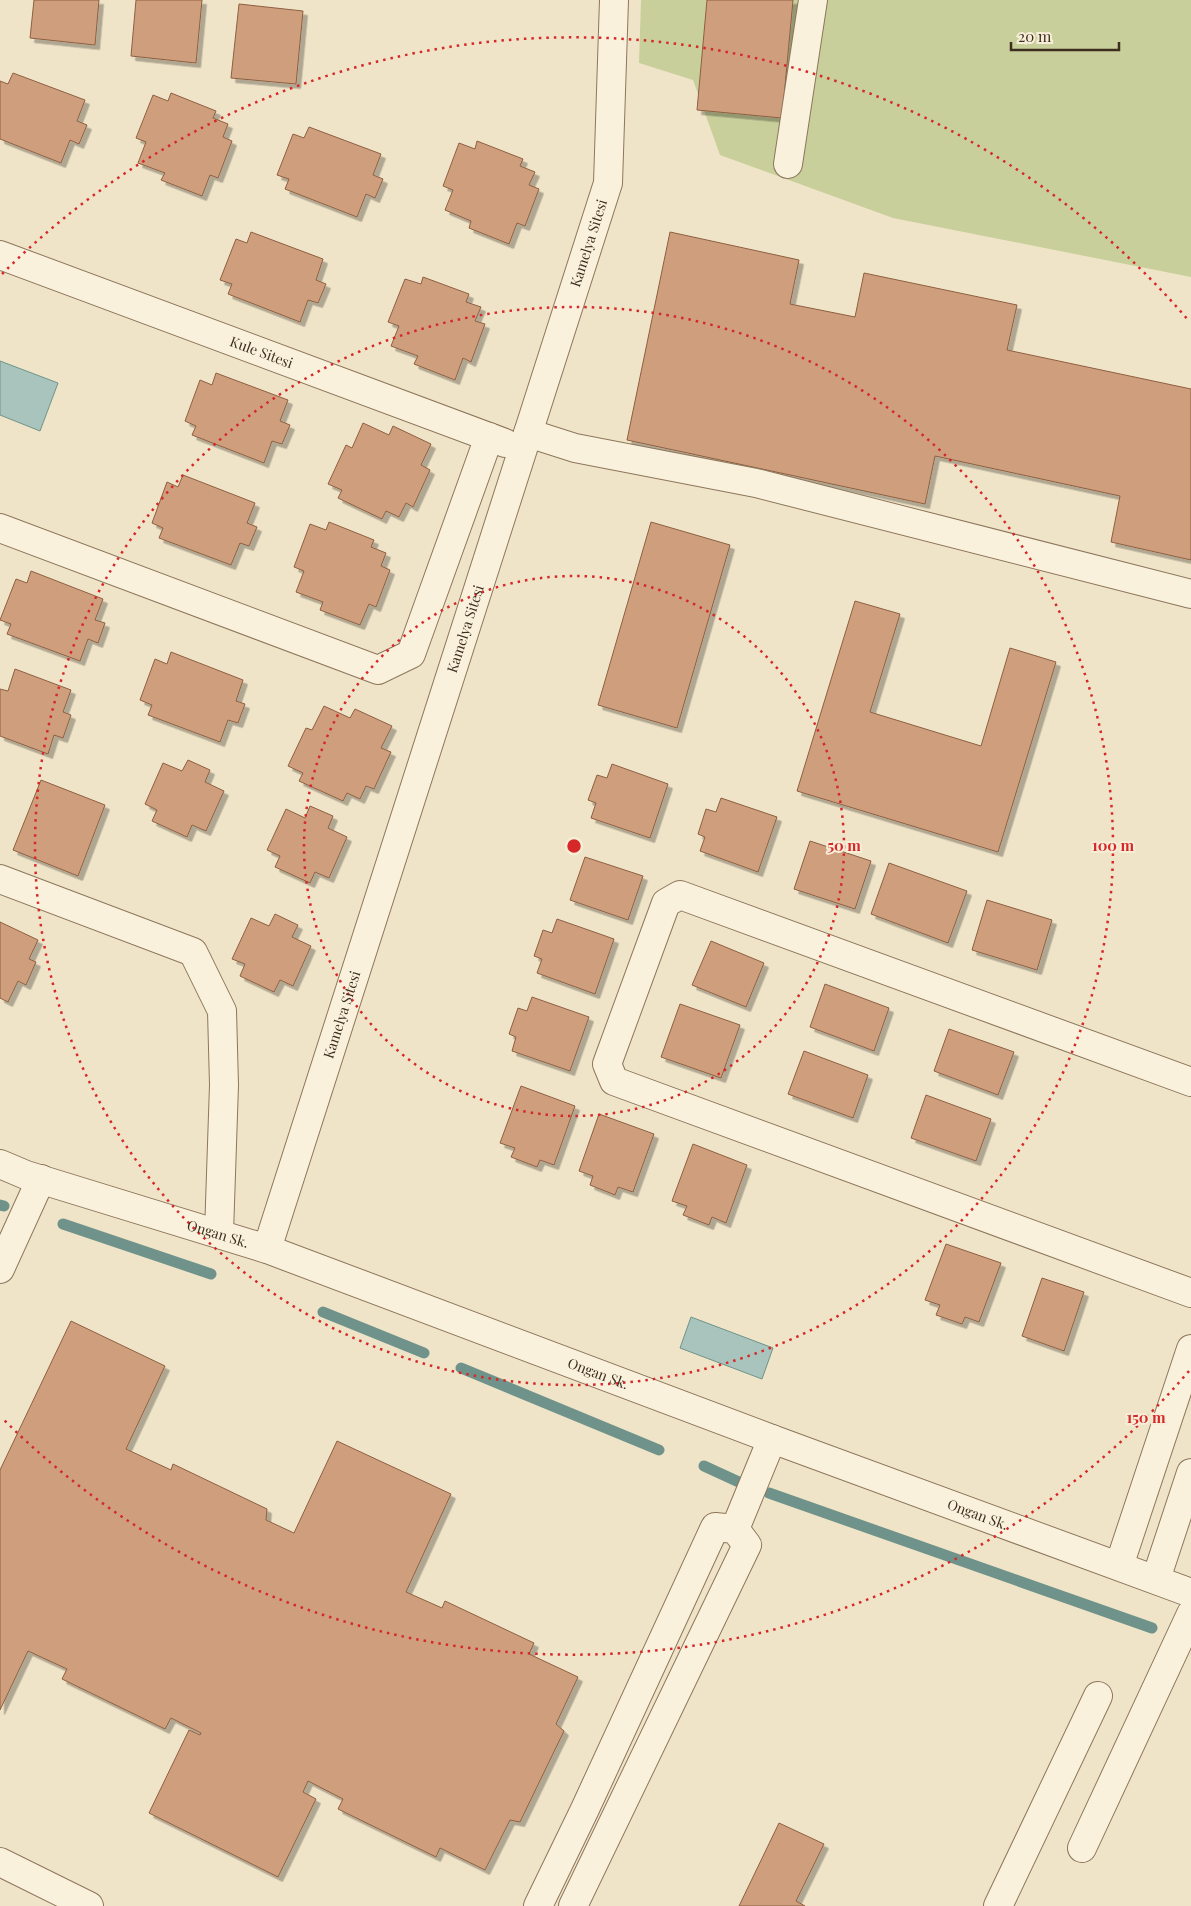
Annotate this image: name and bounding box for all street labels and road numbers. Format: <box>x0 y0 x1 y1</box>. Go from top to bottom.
street label: Kamelya Sitesi <box>565 197 611 289</box>
street label: Kule Sitesi <box>227 331 296 372</box>
street label: Kamelya Sitesi <box>442 583 488 675</box>
street label: Kamelya Sitesi <box>319 968 364 1061</box>
street label: Ongan Sk. <box>185 1215 251 1252</box>
street label: Ongan Sk. <box>565 1353 631 1393</box>
street label: Ongan Sk. <box>945 1494 1011 1534</box>

